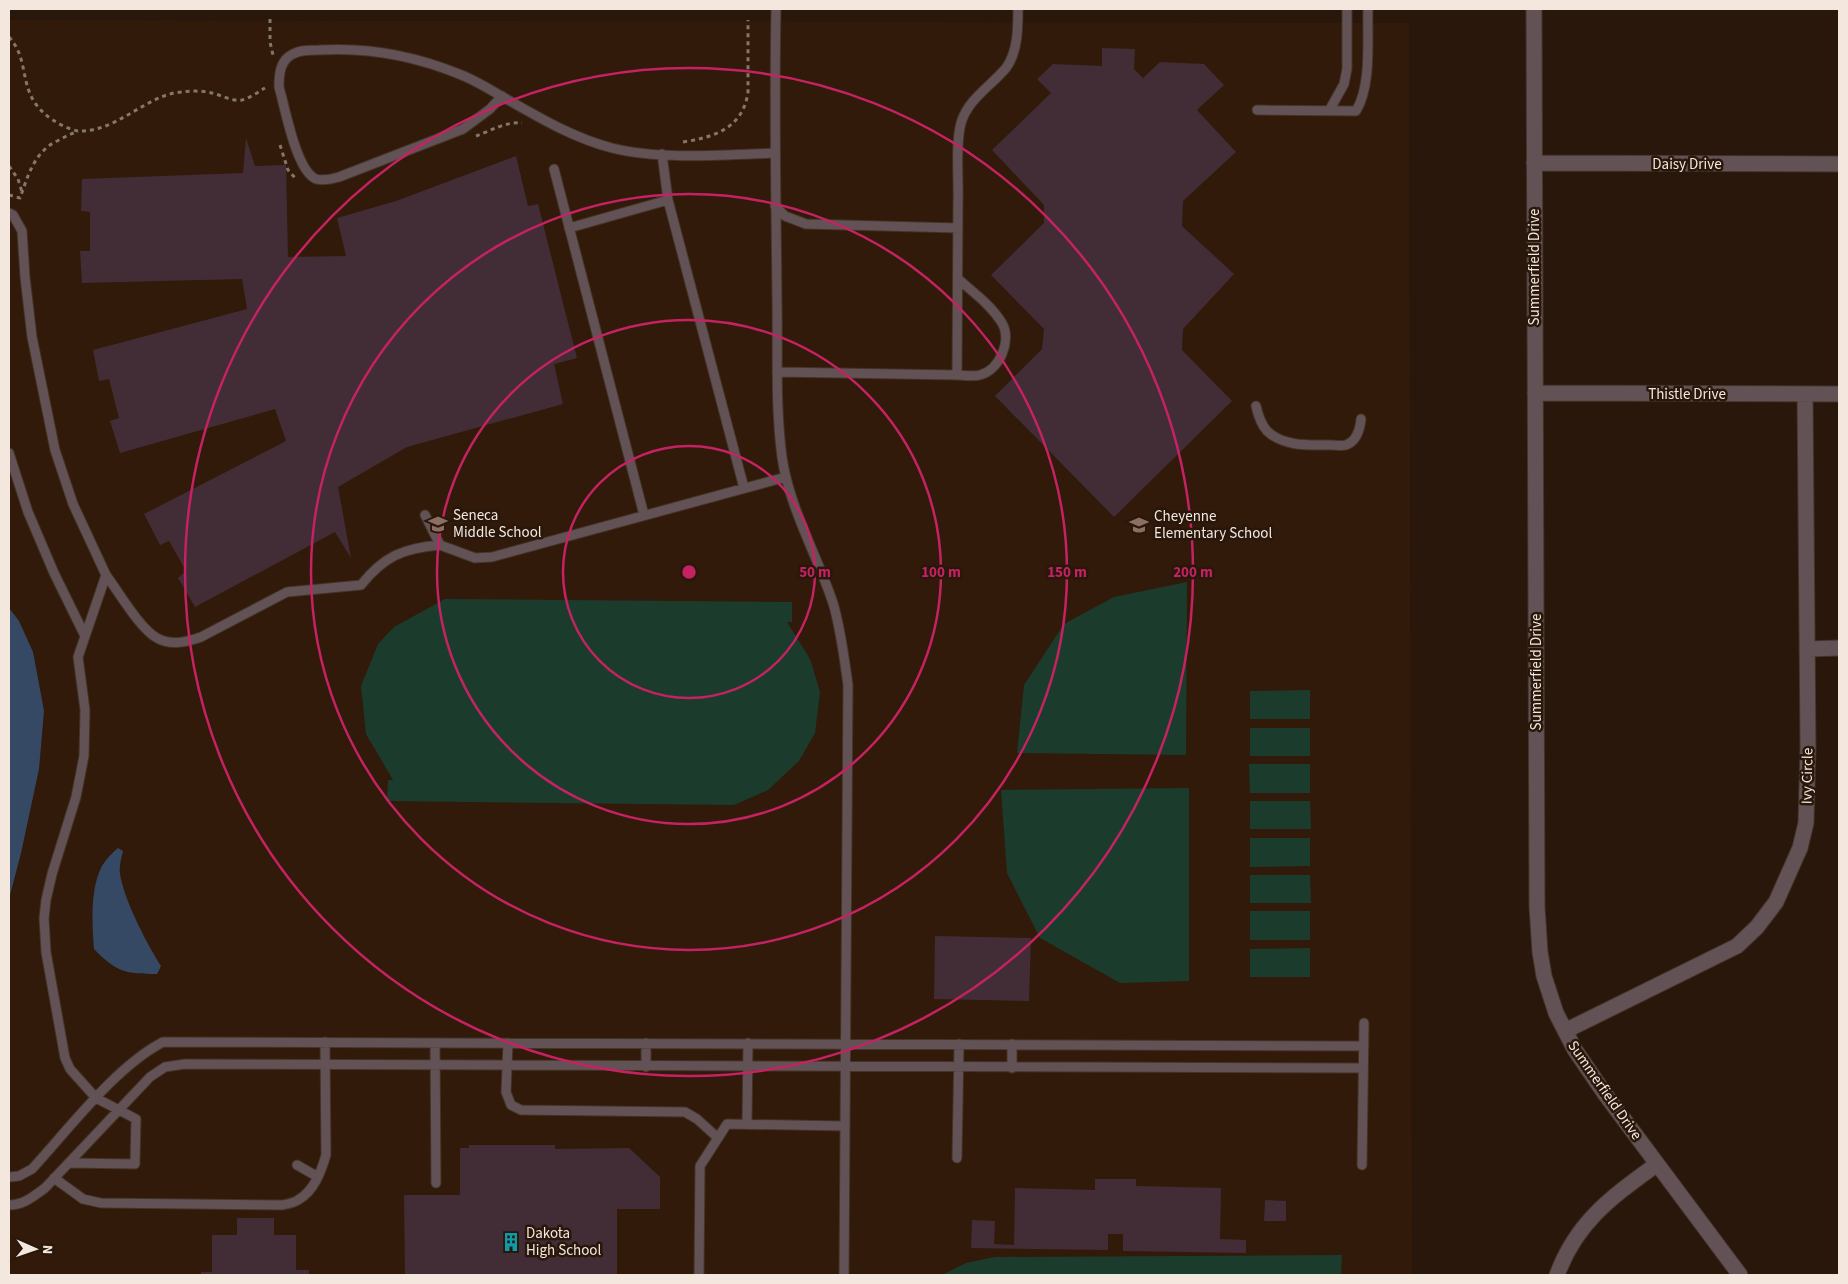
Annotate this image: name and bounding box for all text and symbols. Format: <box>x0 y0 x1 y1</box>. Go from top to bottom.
street label: Daisy Drive <box>1652 154 1722 175</box>
street label: Summerfield Drive <box>1524 209 1545 325</box>
street label: Thistle Drive <box>1648 384 1726 405</box>
place label: Seneca Middle School <box>453 505 542 543</box>
place label: Cheyenne Elementary School <box>1154 506 1272 544</box>
school or university icon: Seneca Middle School <box>427 513 449 535</box>
school or university icon: Cheyenne Elementary School <box>1128 514 1150 536</box>
text: 50 m <box>799 562 831 583</box>
text: 100 m <box>921 562 961 583</box>
text: 150 m <box>1047 562 1087 583</box>
text: 200 m <box>1173 562 1213 583</box>
centre of rings <box>680 563 698 581</box>
street label: Summerfield Drive <box>1526 614 1547 730</box>
street label: Ivy Circle <box>1797 748 1818 804</box>
street label: Summerfield Drive <box>1562 1036 1647 1144</box>
place label: Dakota High School <box>526 1223 601 1261</box>
north arrow <box>10 1224 60 1274</box>
building icon: Dakota High School <box>500 1231 522 1253</box>
text: N <box>37 1244 57 1254</box>

